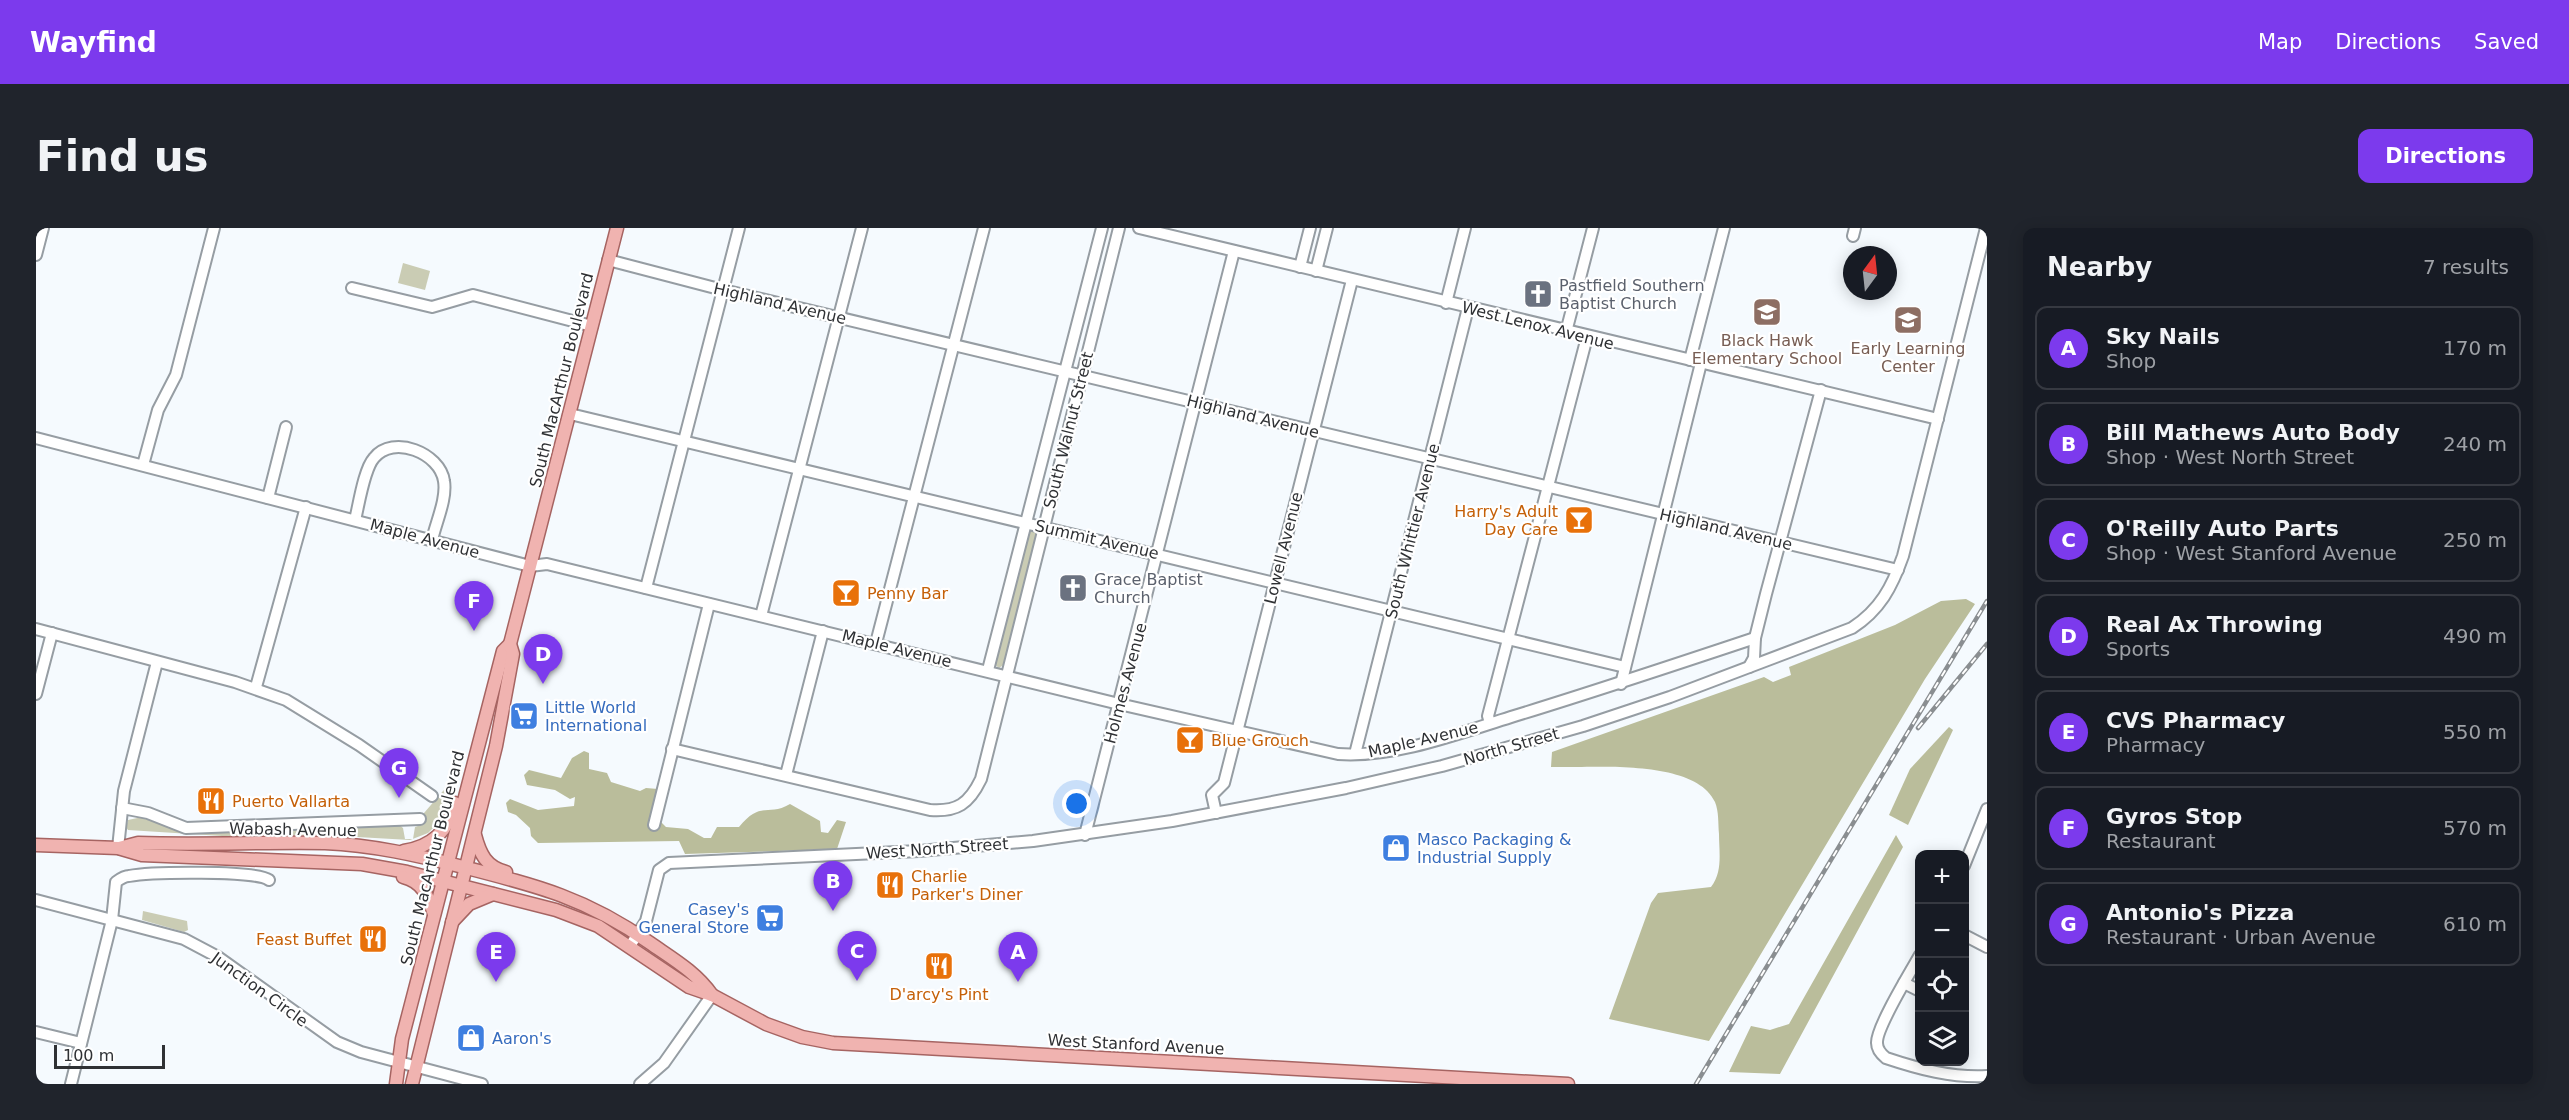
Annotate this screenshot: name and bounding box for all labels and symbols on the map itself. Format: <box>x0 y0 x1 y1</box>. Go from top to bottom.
north arrow <box>1843 246 1897 300</box>
street label: South MacArthur Boulevard <box>526 271 597 489</box>
place label: Pastfield Southern Baptist Church <box>1559 276 1705 313</box>
church icon: Pastfield Southern Baptist Church <box>1522 278 1554 310</box>
street label: Highland Avenue <box>712 279 848 328</box>
school or university icon: Black Hawk Elementary School <box>1751 296 1783 328</box>
street label: West Lenox Avenue <box>1460 297 1616 354</box>
school or university icon: Early Learning Center <box>1892 304 1924 336</box>
place label: Black Hawk Elementary School <box>1692 331 1842 368</box>
place label: Early Learning Center <box>1851 339 1965 376</box>
street label: South Walnut Street <box>1040 350 1097 510</box>
street label: Highland Avenue <box>1185 391 1321 442</box>
street label: South Whittier Avenue <box>1382 442 1443 621</box>
street label: Lowell Avenue <box>1260 490 1307 606</box>
place label: Harry's Adult Day Care <box>1454 502 1558 539</box>
bar icon: Harry's Adult Day Care <box>1563 504 1595 536</box>
street label: Highland Avenue <box>1658 505 1794 554</box>
street label: Maple Avenue <box>368 515 482 562</box>
street label: Summit Avenue <box>1033 516 1161 563</box>
place label: Grace Baptist Church <box>1094 570 1203 607</box>
church icon: Grace Baptist Church <box>1057 572 1089 604</box>
bar icon: Penny Bar <box>830 577 862 609</box>
pin: F <box>454 582 494 631</box>
place label: Penny Bar <box>867 584 949 603</box>
street label: Holmes Avenue <box>1100 621 1151 746</box>
street label: Maple Avenue <box>840 626 954 671</box>
pin: D <box>524 634 562 684</box>
place label: Little World International <box>545 698 647 735</box>
supermarket icon: Little World International <box>508 700 540 732</box>
street label: Maple Avenue <box>1366 718 1480 761</box>
bar icon: Blue Grouch <box>1174 724 1206 756</box>
street label: North Street <box>1461 724 1561 769</box>
place label: Blue Grouch <box>1211 731 1309 750</box>
pin: G <box>380 748 418 798</box>
street label: South MacArthur Boulevard <box>397 749 468 967</box>
restaurant icon: Puerto Vallarta <box>195 785 227 817</box>
your location <box>1062 789 1091 818</box>
place label: Puerto Vallarta <box>232 792 350 811</box>
street label: Wabash Avenue <box>229 819 357 840</box>
place label: Masco Packaging & Industrial Supply <box>1417 830 1571 867</box>
shop icon: Masco Packaging & Industrial Supply <box>1380 832 1412 864</box>
street label: West North Street <box>865 834 1009 863</box>
pin: B <box>814 862 852 911</box>
place label: Charlie Parker's Diner <box>911 867 1023 904</box>
restaurant icon: Charlie Parker's Diner <box>874 869 906 901</box>
place label: Casey's General Store <box>639 900 749 937</box>
supermarket icon: Casey's General Store <box>754 902 786 934</box>
restaurant icon: Feast Buffet <box>357 923 389 955</box>
place label: Feast Buffet <box>256 930 352 949</box>
pin: E <box>476 932 516 982</box>
pin: C <box>838 932 876 981</box>
pin: A <box>998 932 1038 982</box>
street label: Junction Circle <box>207 947 312 1031</box>
restaurant icon: D'arcy's Pint <box>923 950 955 982</box>
place label: D'arcy's Pint <box>890 985 989 1004</box>
shop icon: Aaron's <box>455 1022 487 1054</box>
place label: Aaron's <box>492 1029 552 1048</box>
street label: West Stanford Avenue <box>1047 1030 1225 1059</box>
scale bar <box>54 1042 165 1070</box>

